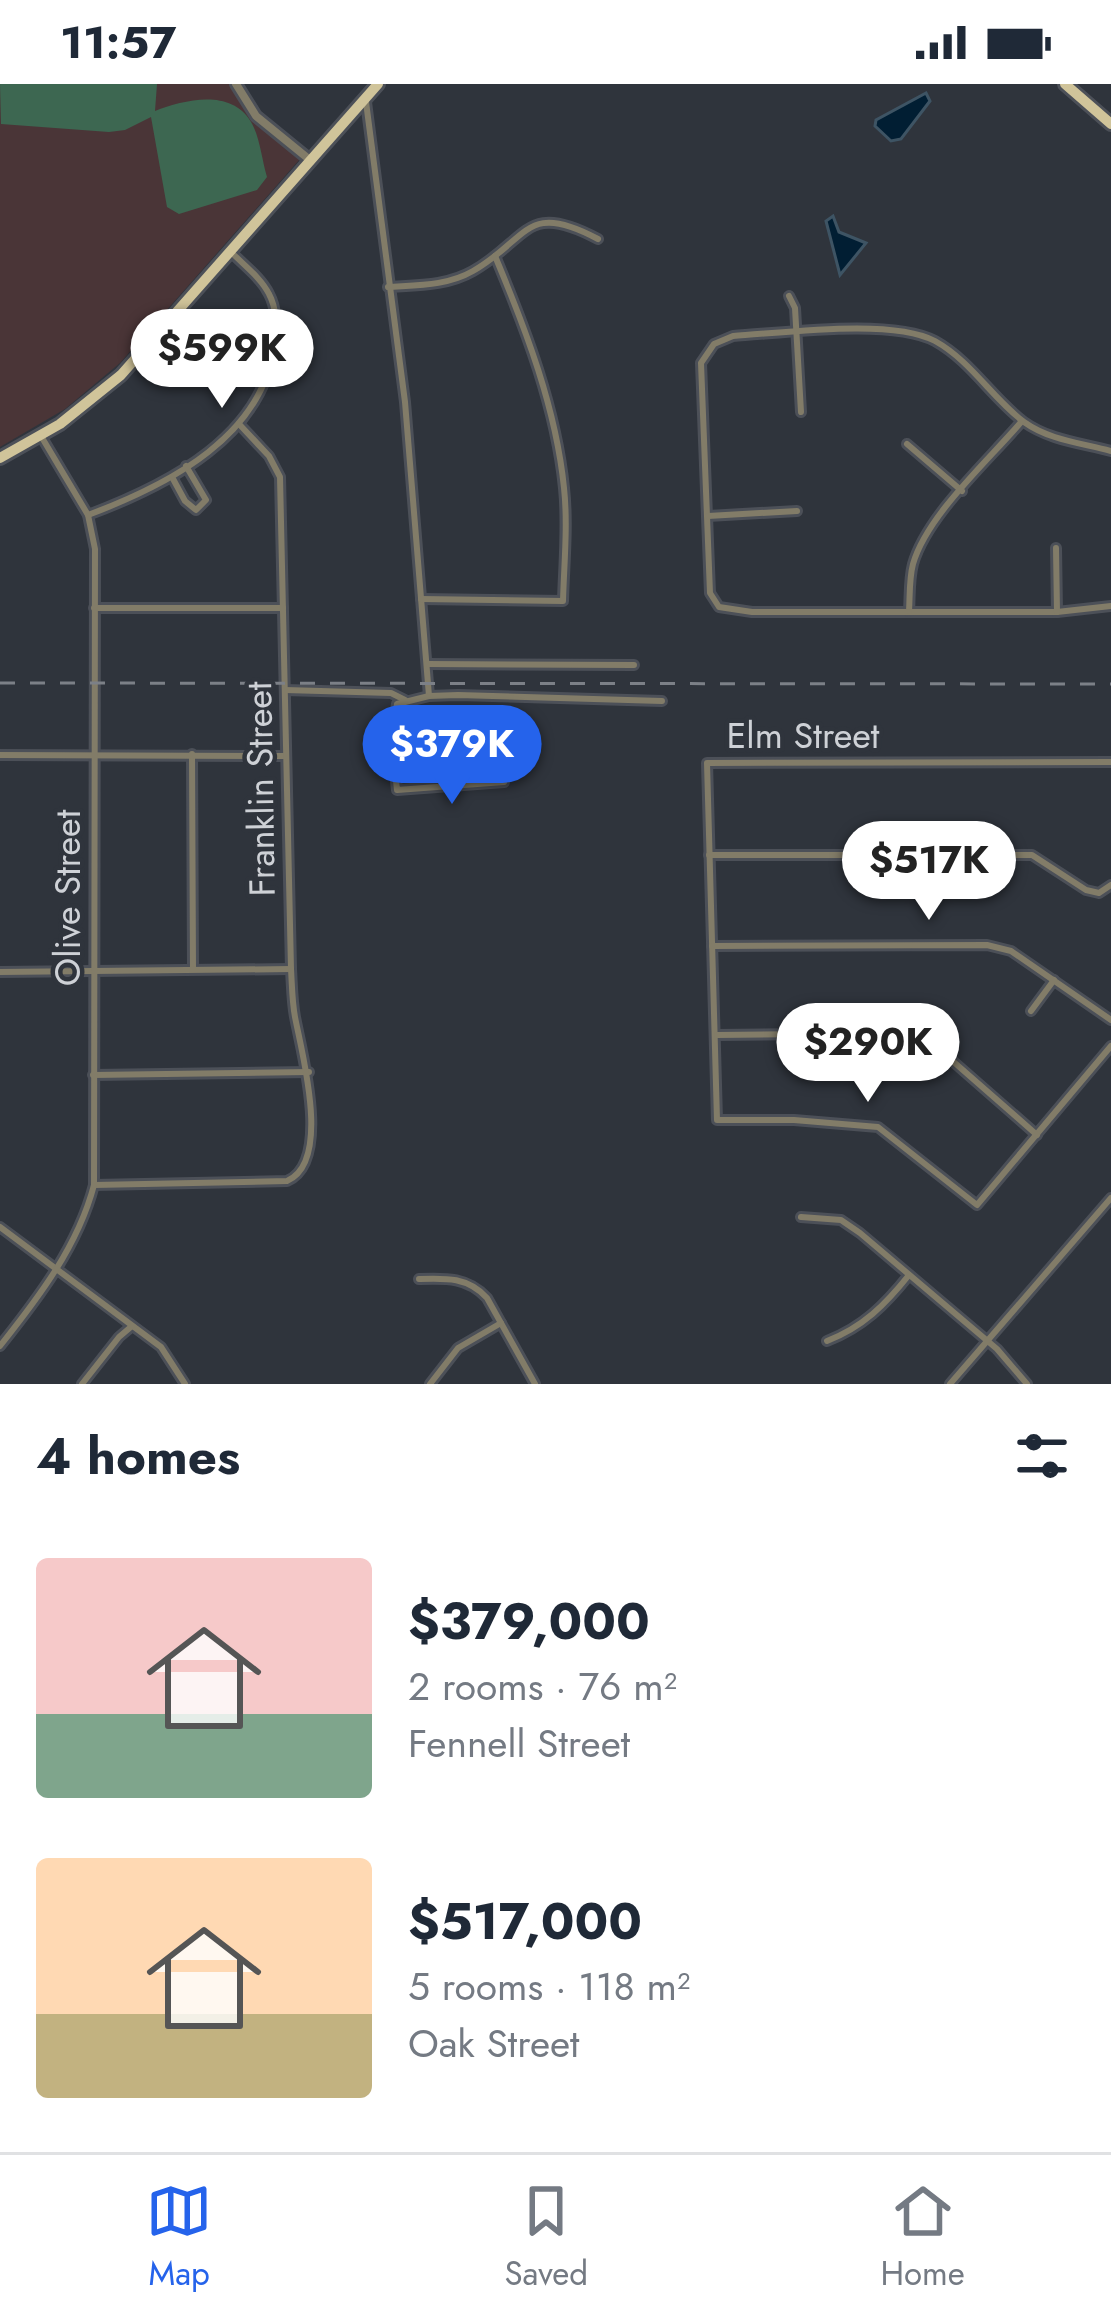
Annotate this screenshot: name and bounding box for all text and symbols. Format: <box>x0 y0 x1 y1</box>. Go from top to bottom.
text: 11:57 <box>60 10 176 75</box>
pin: $599K <box>138 309 306 411</box>
text: $599K <box>158 319 286 376</box>
street label: Franklin Street <box>232 681 288 897</box>
pin: $379K <box>368 705 536 807</box>
street label: Elm Street <box>727 709 880 761</box>
text: $379K <box>390 715 514 772</box>
street label: Olive Street <box>41 809 93 986</box>
pin: $517K <box>845 821 1013 923</box>
text: $517K <box>869 831 989 888</box>
pin: $290K <box>784 1003 952 1105</box>
text: $290K <box>803 1013 933 1070</box>
text: 4 homes <box>36 1419 240 1493</box>
icon: filters <box>1009 1423 1075 1489</box>
text: $379,000 <box>408 1584 650 1658</box>
icon: home <box>132 1606 276 1750</box>
text: 2 rooms · 76 m² <box>408 1658 677 1715</box>
text: Fennell Street <box>408 1715 630 1772</box>
text: $517,000 <box>408 1884 642 1958</box>
icon: home <box>132 1906 276 2050</box>
text: 5 rooms · 118 m² <box>408 1958 690 2015</box>
text: Oak Street <box>408 2015 579 2072</box>
tab: Map <box>146 2178 212 2297</box>
tab: Saved <box>504 2178 588 2297</box>
tab: Home <box>880 2178 965 2297</box>

